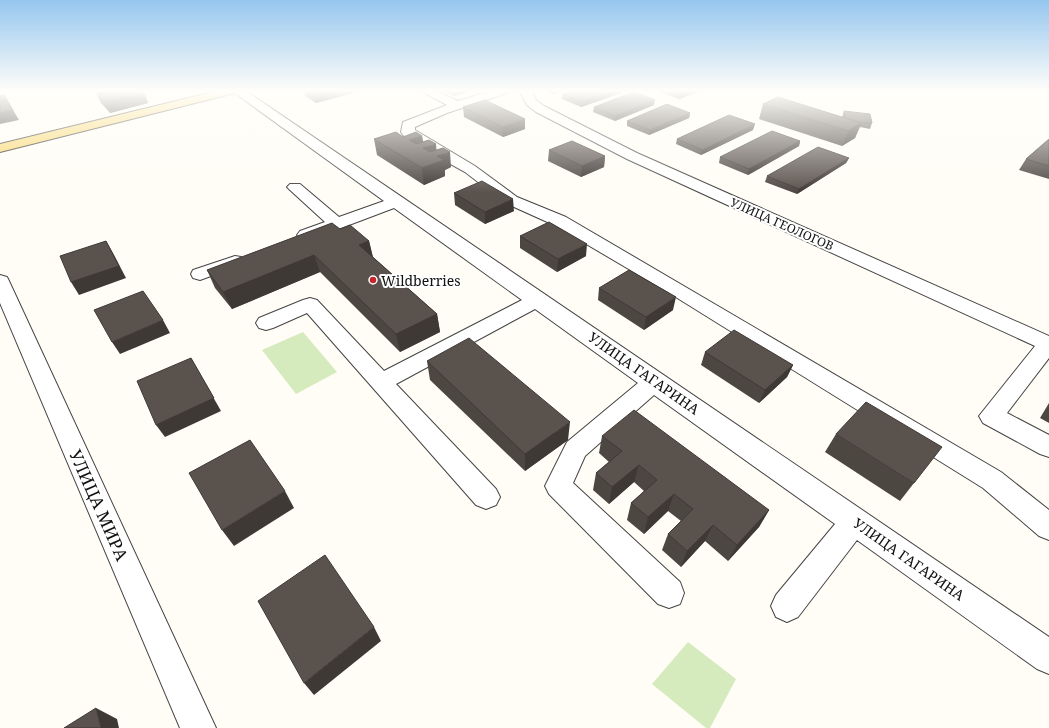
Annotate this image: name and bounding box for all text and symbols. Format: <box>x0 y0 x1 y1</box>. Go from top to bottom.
street label: УЛИЦА ГЕОЛОГОВ <box>728 194 837 255</box>
place label: Wildberries <box>381 271 461 290</box>
marker: Wildberries <box>368 275 378 285</box>
street label: УЛИЦА ГАГАРИНА <box>585 327 703 419</box>
street label: УЛИЦА МИРА <box>64 446 134 564</box>
street label: УЛИЦА ГАГАРИНА <box>850 513 968 605</box>

